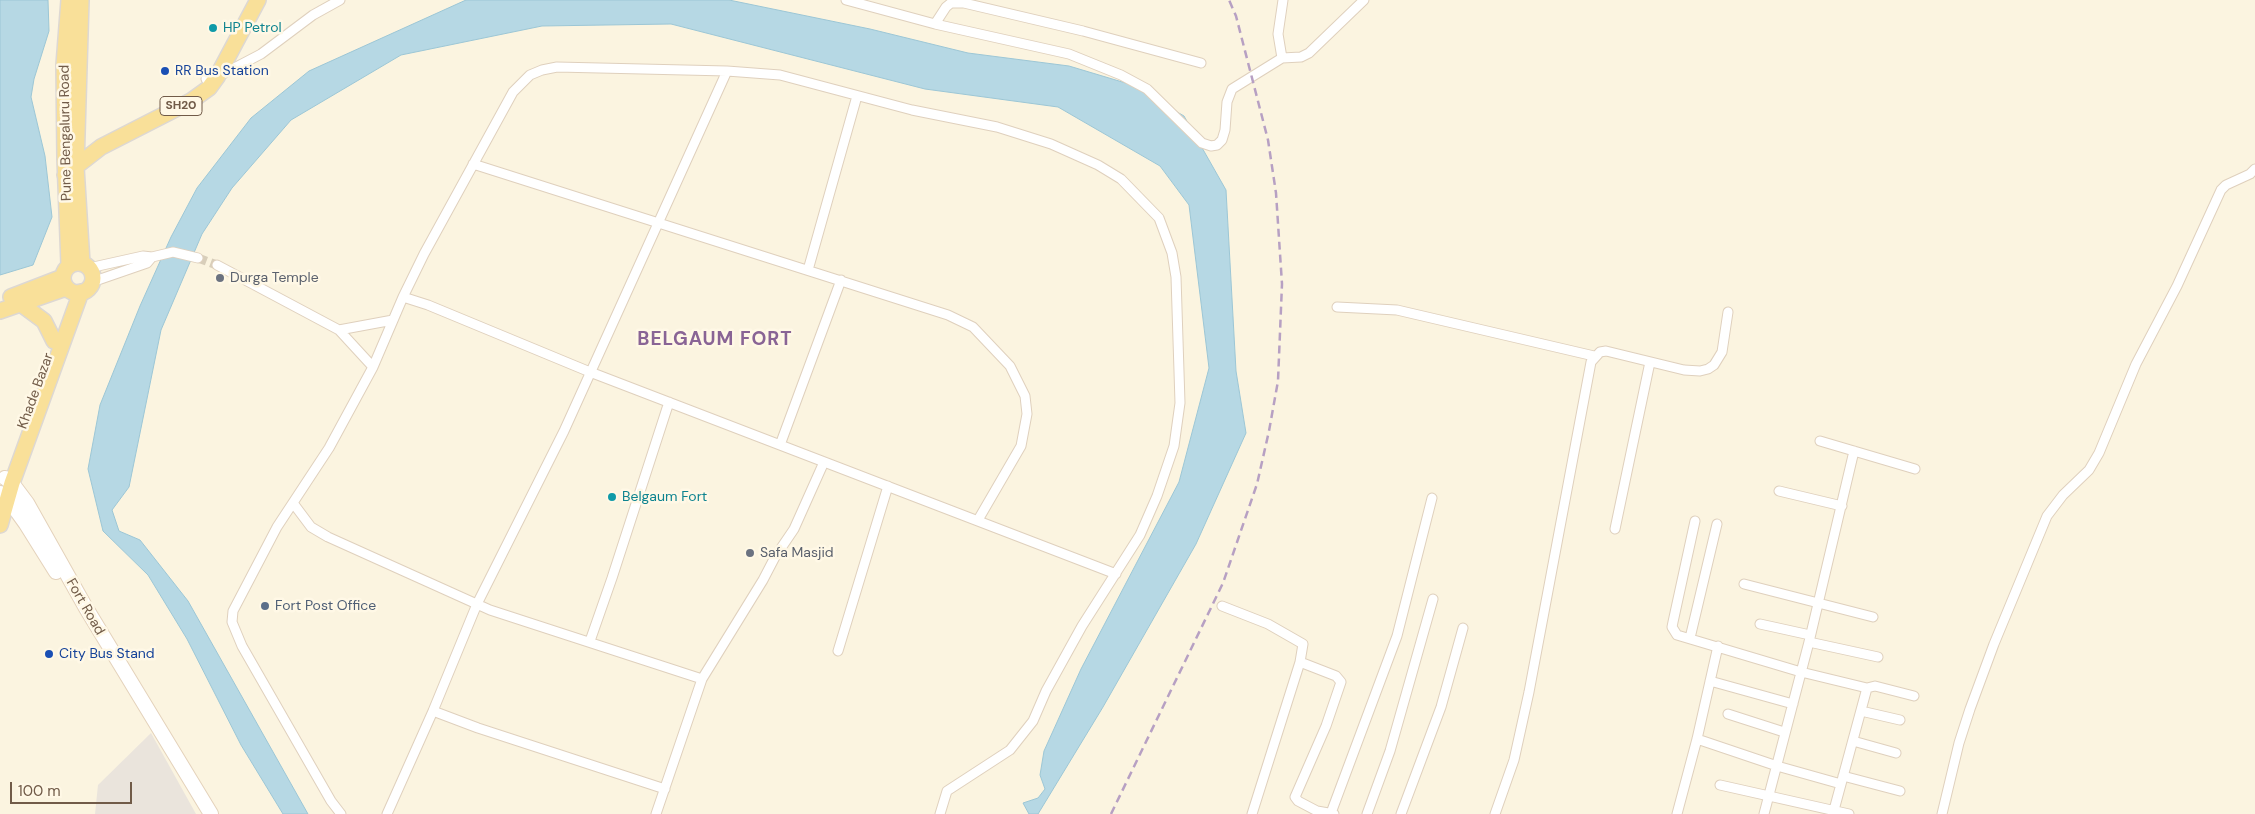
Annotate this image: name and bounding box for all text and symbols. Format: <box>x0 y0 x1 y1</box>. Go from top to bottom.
place label: HP Petrol <box>223 20 282 36</box>
marker: HP Petrol <box>207 22 219 34</box>
place label: RR Bus Station <box>175 63 269 79</box>
street label: Pune Bengaluru Road <box>56 65 76 201</box>
marker: RR Bus Station <box>159 65 171 77</box>
road number: SH20 <box>160 96 202 115</box>
place label: Durga Temple <box>230 270 319 286</box>
marker: Durga Temple <box>214 272 226 284</box>
district label: BELGAUM FORT <box>636 329 794 351</box>
street label: Khade Bazar <box>15 351 57 431</box>
place label: Belgaum Fort <box>622 489 707 505</box>
marker: Belgaum Fort <box>606 491 618 503</box>
place label: Safa Masjid <box>760 545 834 561</box>
marker: Safa Masjid <box>744 547 756 559</box>
street label: Fort Road <box>62 576 108 638</box>
place label: Fort Post Office <box>275 598 376 614</box>
marker: Fort Post Office <box>259 600 271 612</box>
place label: City Bus Stand <box>59 646 155 662</box>
marker: City Bus Stand <box>43 648 55 660</box>
scale bar <box>12 772 135 804</box>
text: 100 m <box>18 781 61 801</box>

